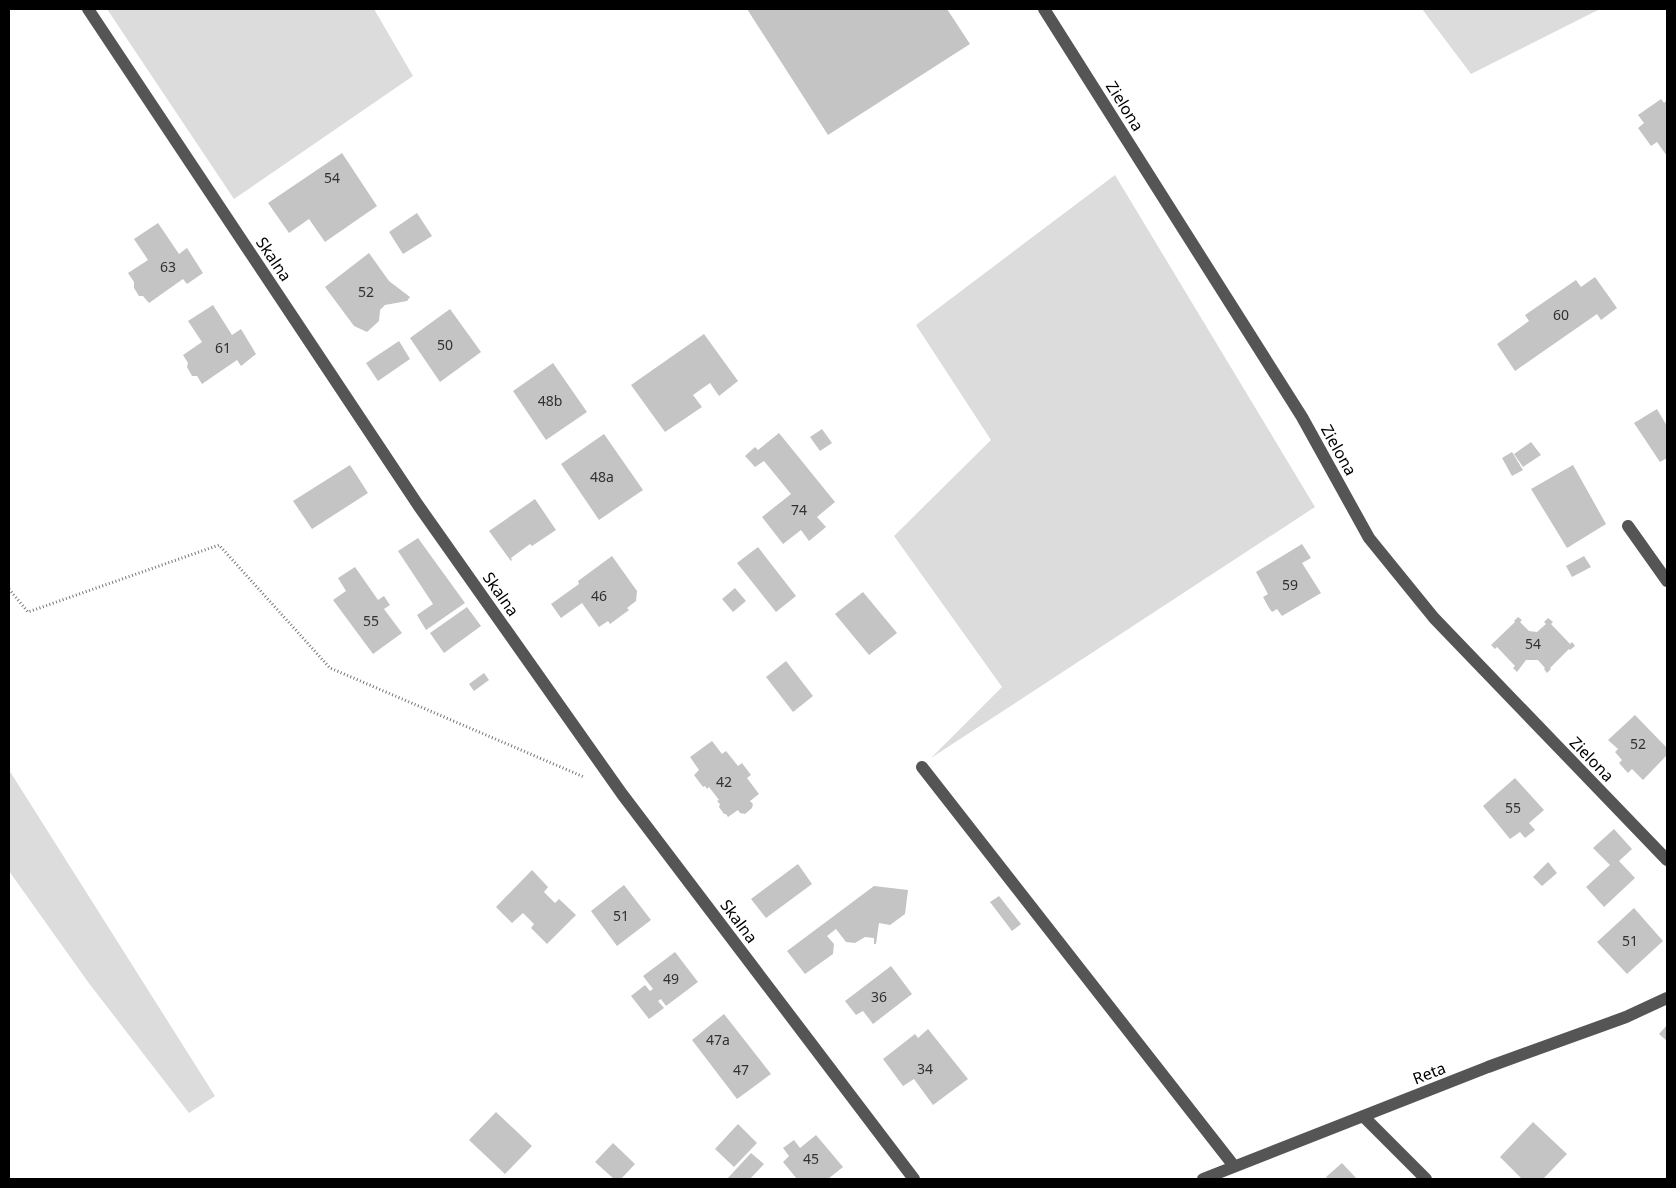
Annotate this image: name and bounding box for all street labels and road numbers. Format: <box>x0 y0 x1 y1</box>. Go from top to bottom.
street label: Zielona <box>1101 77 1149 135</box>
street label: Skalna <box>251 232 297 286</box>
street label: Zielona <box>1316 421 1362 479</box>
street label: Skalna <box>478 567 524 621</box>
street label: Zielona <box>1565 732 1619 786</box>
street label: Skalna <box>715 895 763 947</box>
street label: Reta <box>1409 1057 1449 1089</box>

